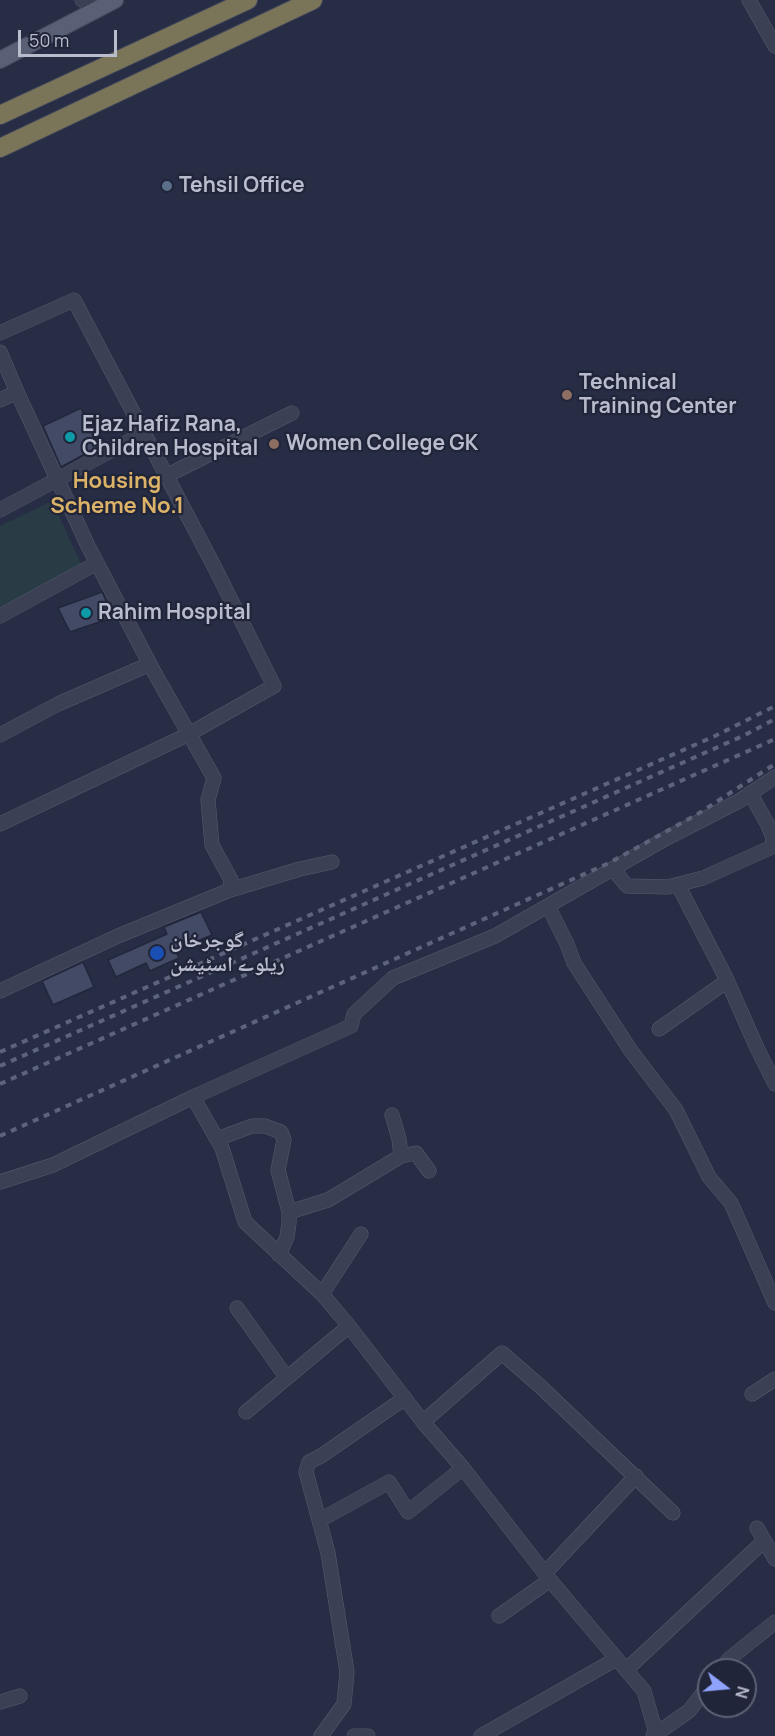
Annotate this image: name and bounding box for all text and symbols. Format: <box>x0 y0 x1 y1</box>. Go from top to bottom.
scale bar <box>21 18 120 56</box>
text: 50 m <box>29 28 69 52</box>
place label: Tehsil Office <box>179 173 305 199</box>
marker: Tehsil Office <box>160 179 174 193</box>
place label: Technical Training Center <box>579 370 737 420</box>
marker: Technical Training Center <box>560 388 574 402</box>
place label: Ejaz Hafiz Rana, Children Hospital <box>82 412 258 462</box>
marker: Ejaz Hafiz Rana, Children Hospital <box>63 430 77 444</box>
place label: Women College GK <box>286 431 478 457</box>
marker: Women College GK <box>267 437 281 451</box>
district label: Housing Scheme No.1 <box>50 469 184 520</box>
place label: Rahim Hospital <box>98 600 251 626</box>
marker: Rahim Hospital <box>79 606 93 620</box>
place label: گوجرخان ریلوے اسٹیشن <box>170 928 285 978</box>
marker: گوجرخان ریلوے اسٹیشن <box>148 944 166 962</box>
north arrow <box>697 1658 757 1718</box>
text: N <box>730 1684 755 1701</box>

